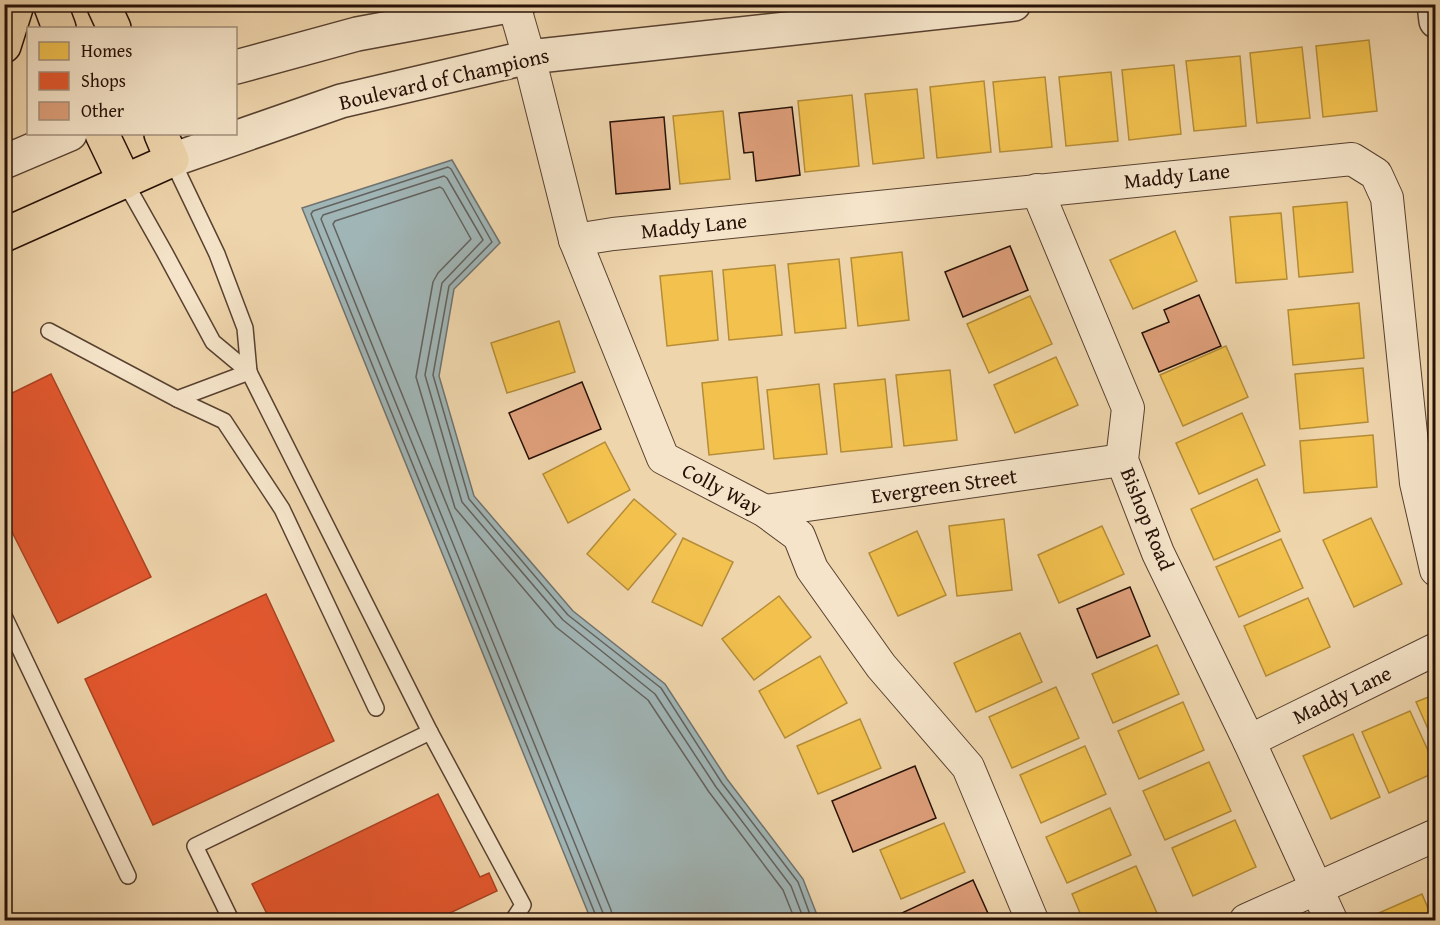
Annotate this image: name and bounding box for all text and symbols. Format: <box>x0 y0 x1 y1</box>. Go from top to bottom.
legend <box>27 27 237 135</box>
text: Homes <box>81 37 132 64</box>
street label: Boulevard of Champions <box>336 39 552 118</box>
text: Shops <box>81 67 126 94</box>
text: Other <box>81 97 125 124</box>
street label: Maddy Lane <box>1122 155 1232 196</box>
street label: Maddy Lane <box>639 205 749 246</box>
street label: Colly Way <box>677 455 768 523</box>
street label: Evergreen Street <box>869 460 1020 511</box>
street label: Bishop Road <box>1113 463 1182 576</box>
street label: Maddy Lane <box>1287 657 1397 732</box>

